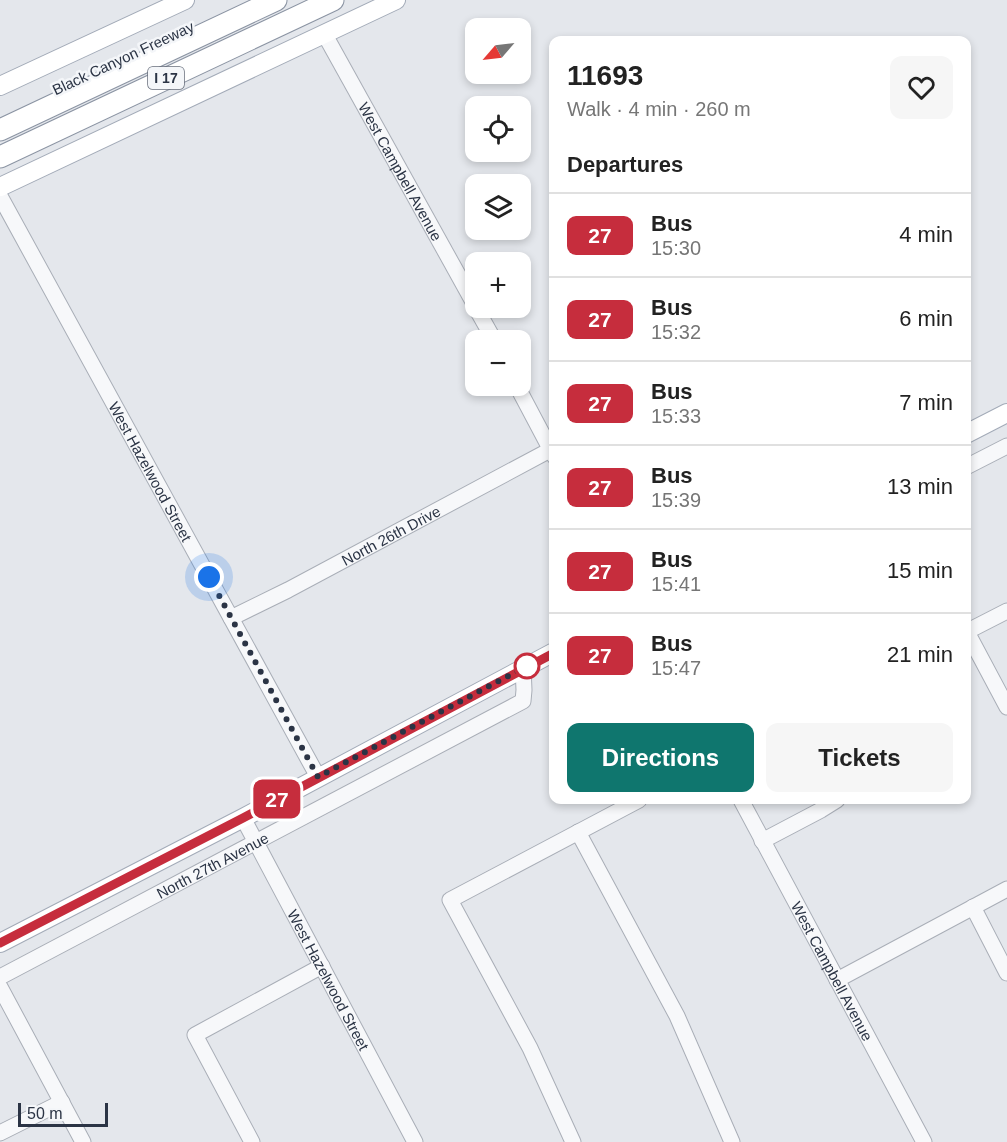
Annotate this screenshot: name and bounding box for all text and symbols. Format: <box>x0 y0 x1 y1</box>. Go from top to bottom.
street label: Black Canyon Freeway <box>50 17 197 98</box>
north arrow <box>465 18 531 84</box>
map controls <box>465 18 531 396</box>
button: heart <box>890 56 953 119</box>
text: 11693 <box>567 60 643 91</box>
road number: I 17 <box>148 67 184 89</box>
button: locate <box>465 96 531 162</box>
text: Walk · 4 min · 260 m <box>567 98 751 120</box>
street label: West Campbell Avenue <box>356 99 446 243</box>
text: Departures <box>567 152 683 177</box>
button: layers <box>465 174 531 240</box>
text: Bus <box>651 211 693 236</box>
text: 4 min <box>899 222 953 247</box>
text: 27 <box>588 224 612 247</box>
text: 15:30 <box>651 237 701 259</box>
button: + <box>465 252 531 318</box>
text: Bus <box>651 295 693 320</box>
text: 6 min <box>899 306 953 331</box>
text: 27 <box>588 308 612 331</box>
text: 15:32 <box>651 321 701 343</box>
button: − <box>465 330 531 396</box>
text: Bus <box>651 379 693 404</box>
text: 7 min <box>899 390 953 415</box>
text: 27 <box>588 392 612 415</box>
street label: West Hazelwood Street <box>106 399 196 545</box>
text: 15:33 <box>651 405 701 427</box>
text: Bus <box>651 463 693 488</box>
text: 13 min <box>887 474 953 499</box>
text: 27 <box>588 476 612 499</box>
text: 15:39 <box>651 489 701 511</box>
street label: North 26th Drive <box>339 502 443 568</box>
text: Bus <box>651 547 693 572</box>
text: 15 min <box>887 558 953 583</box>
text: 27 <box>588 560 612 583</box>
your location <box>194 562 224 592</box>
text: 15:41 <box>651 573 701 595</box>
text: Bus <box>651 631 693 656</box>
text: 21 min <box>887 642 953 667</box>
text: 27 <box>588 644 612 667</box>
unlabelled marker <box>514 653 540 679</box>
text: 15:47 <box>651 657 701 679</box>
button: Directions <box>567 723 754 792</box>
button: Tickets <box>766 723 953 792</box>
line badge: 27 <box>250 780 304 818</box>
text: 27 <box>265 788 289 811</box>
street label: North 27th Avenue <box>153 829 271 901</box>
street label: West Campbell Avenue <box>788 899 877 1044</box>
street label: West Hazelwood Street <box>285 907 373 1053</box>
scale bar <box>18 1100 108 1128</box>
text: 50 m <box>27 1105 63 1122</box>

